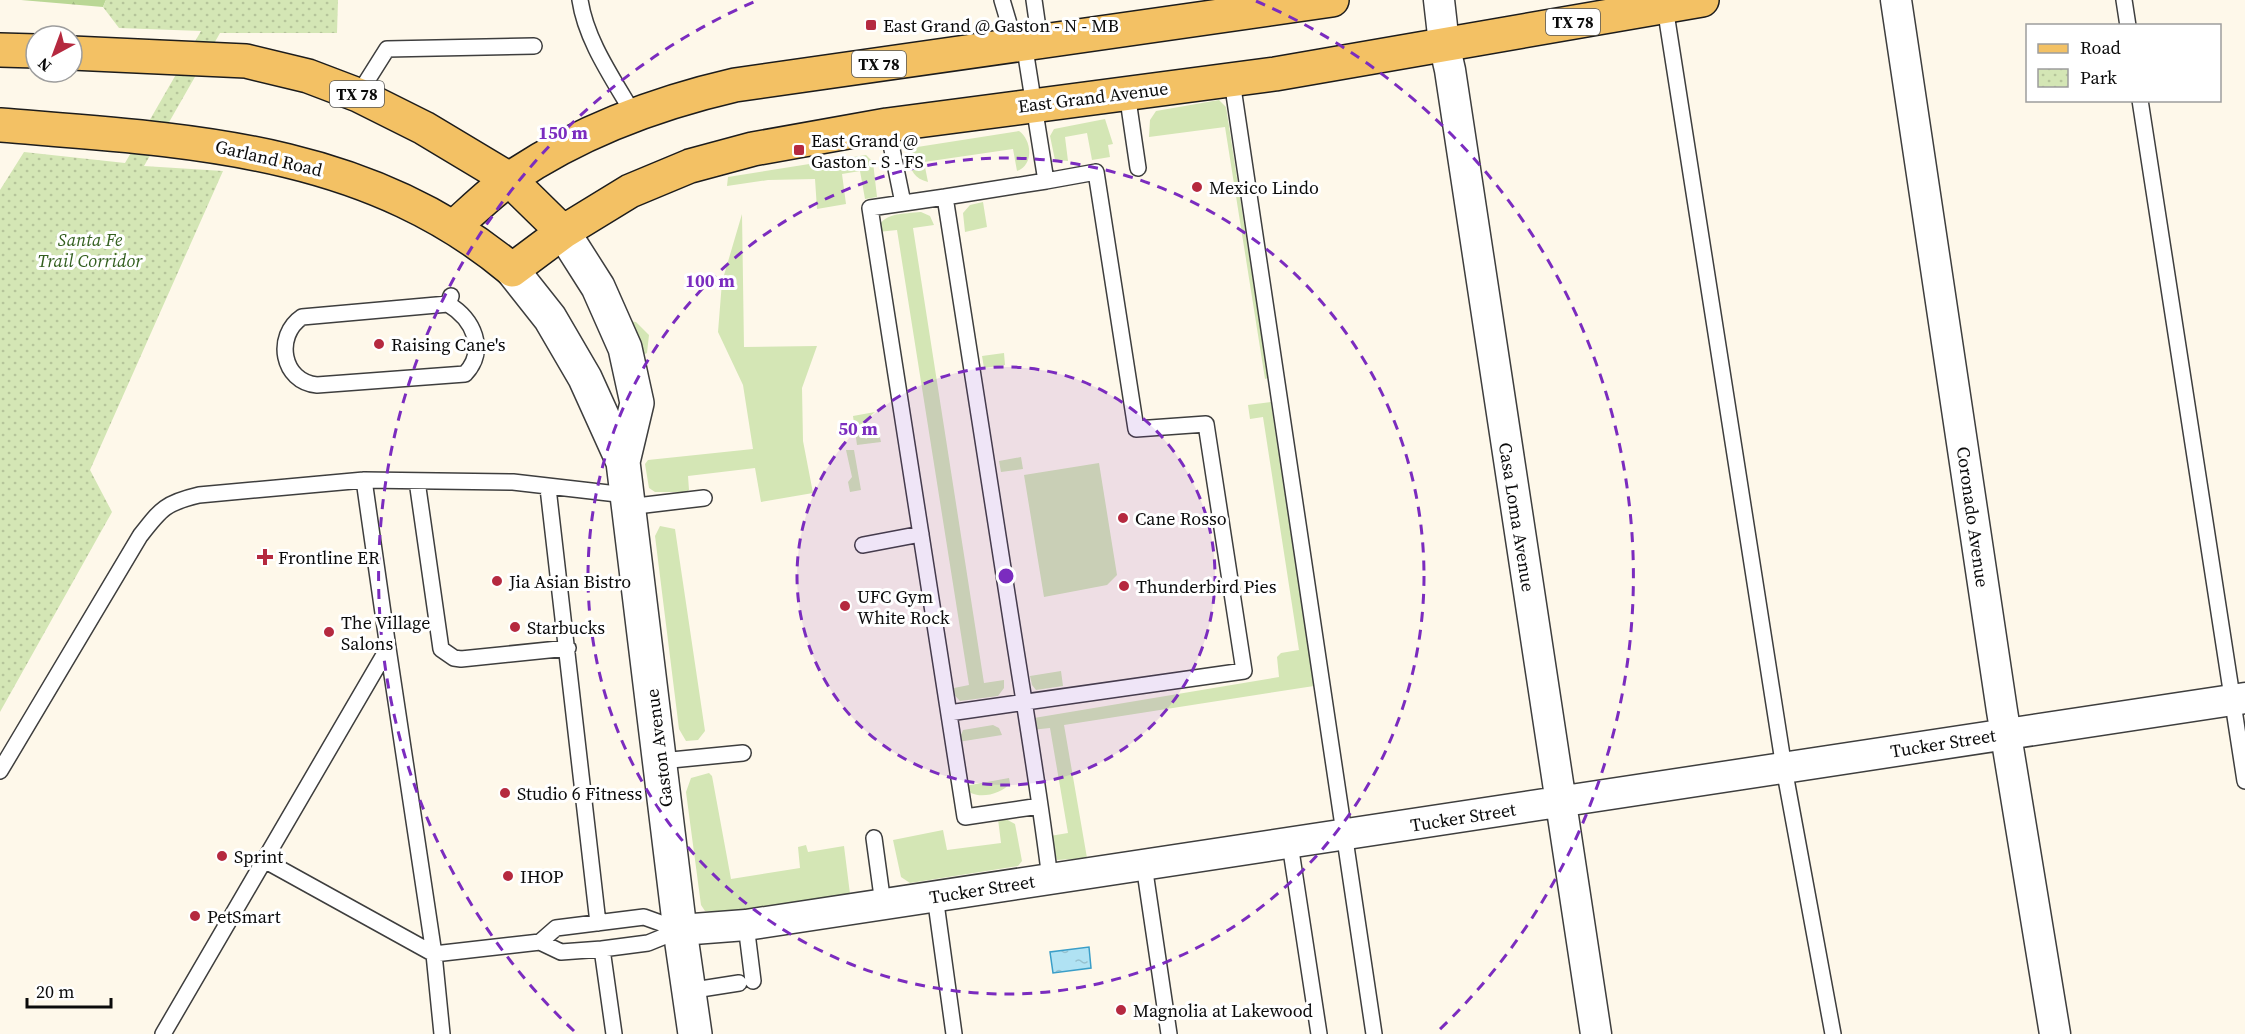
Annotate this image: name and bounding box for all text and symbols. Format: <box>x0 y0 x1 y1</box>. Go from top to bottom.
road number: TX 78 <box>1546 9 1600 35</box>
place label: East Grand @ Gaston - N - MB <box>883 13 1119 38</box>
marker: East Grand @ Gaston - N - MB <box>864 18 878 32</box>
north arrow <box>24 24 84 84</box>
legend <box>2026 24 2221 102</box>
text: Road <box>2080 35 2121 60</box>
road number: TX 78 <box>852 51 906 77</box>
text: N <box>32 53 56 77</box>
text: Park <box>2080 65 2117 90</box>
street label: East Grand Avenue <box>1017 75 1169 119</box>
road number: TX 78 <box>330 81 384 107</box>
text: 150 m <box>538 120 588 145</box>
place label: East Grand @ Gaston - S - FS <box>811 128 924 174</box>
street label: Garland Road <box>213 134 325 182</box>
marker: East Grand @ Gaston - S - FS <box>792 143 806 157</box>
place label: Mexico Lindo <box>1209 175 1319 200</box>
marker: Mexico Lindo <box>1190 180 1204 194</box>
park label: Santa Fe Trail Corridor <box>38 227 143 273</box>
text: 100 m <box>685 268 735 293</box>
place label: Raising Cane's <box>391 332 506 357</box>
marker: Raising Cane's <box>372 337 386 351</box>
text: 50 m <box>838 416 878 441</box>
street label: Casa Loma Avenue <box>1493 440 1541 594</box>
street label: Coronado Avenue <box>1951 445 1995 589</box>
place label: Cane Rosso <box>1135 506 1227 531</box>
marker: Cane Rosso <box>1116 511 1130 525</box>
place label: Frontline ER <box>278 545 380 570</box>
marker: Frontline ER <box>256 548 274 566</box>
centre of rings <box>996 566 1016 586</box>
place label: Jia Asian Bistro <box>508 569 631 594</box>
marker: Jia Asian Bistro <box>490 574 504 588</box>
place label: Thunderbird Pies <box>1136 574 1277 599</box>
marker: Thunderbird Pies <box>1117 579 1131 593</box>
place label: UFC Gym White Rock <box>857 584 950 630</box>
marker: UFC Gym White Rock <box>838 599 852 613</box>
place label: The Village Salons <box>341 610 430 656</box>
place label: Starbucks <box>527 615 605 640</box>
marker: Starbucks <box>508 620 522 634</box>
marker: The Village Salons <box>322 625 336 639</box>
street label: Gaston Avenue <box>639 687 679 809</box>
street label: Tucker Street <box>1889 722 1998 764</box>
place label: Studio 6 Fitness <box>517 781 642 806</box>
marker: Studio 6 Fitness <box>498 786 512 800</box>
street label: Tucker Street <box>1409 796 1518 838</box>
place label: Sprint <box>234 844 283 869</box>
marker: Sprint <box>215 849 229 863</box>
place label: IHOP <box>520 864 564 889</box>
street label: Tucker Street <box>928 868 1037 910</box>
marker: IHOP <box>501 869 515 883</box>
place label: PetSmart <box>207 904 281 929</box>
marker: PetSmart <box>188 909 202 923</box>
scale bar <box>27 971 111 1009</box>
text: 20 m <box>36 979 74 1004</box>
place label: Magnolia at Lakewood <box>1133 998 1313 1023</box>
marker: Magnolia at Lakewood <box>1114 1003 1128 1017</box>

